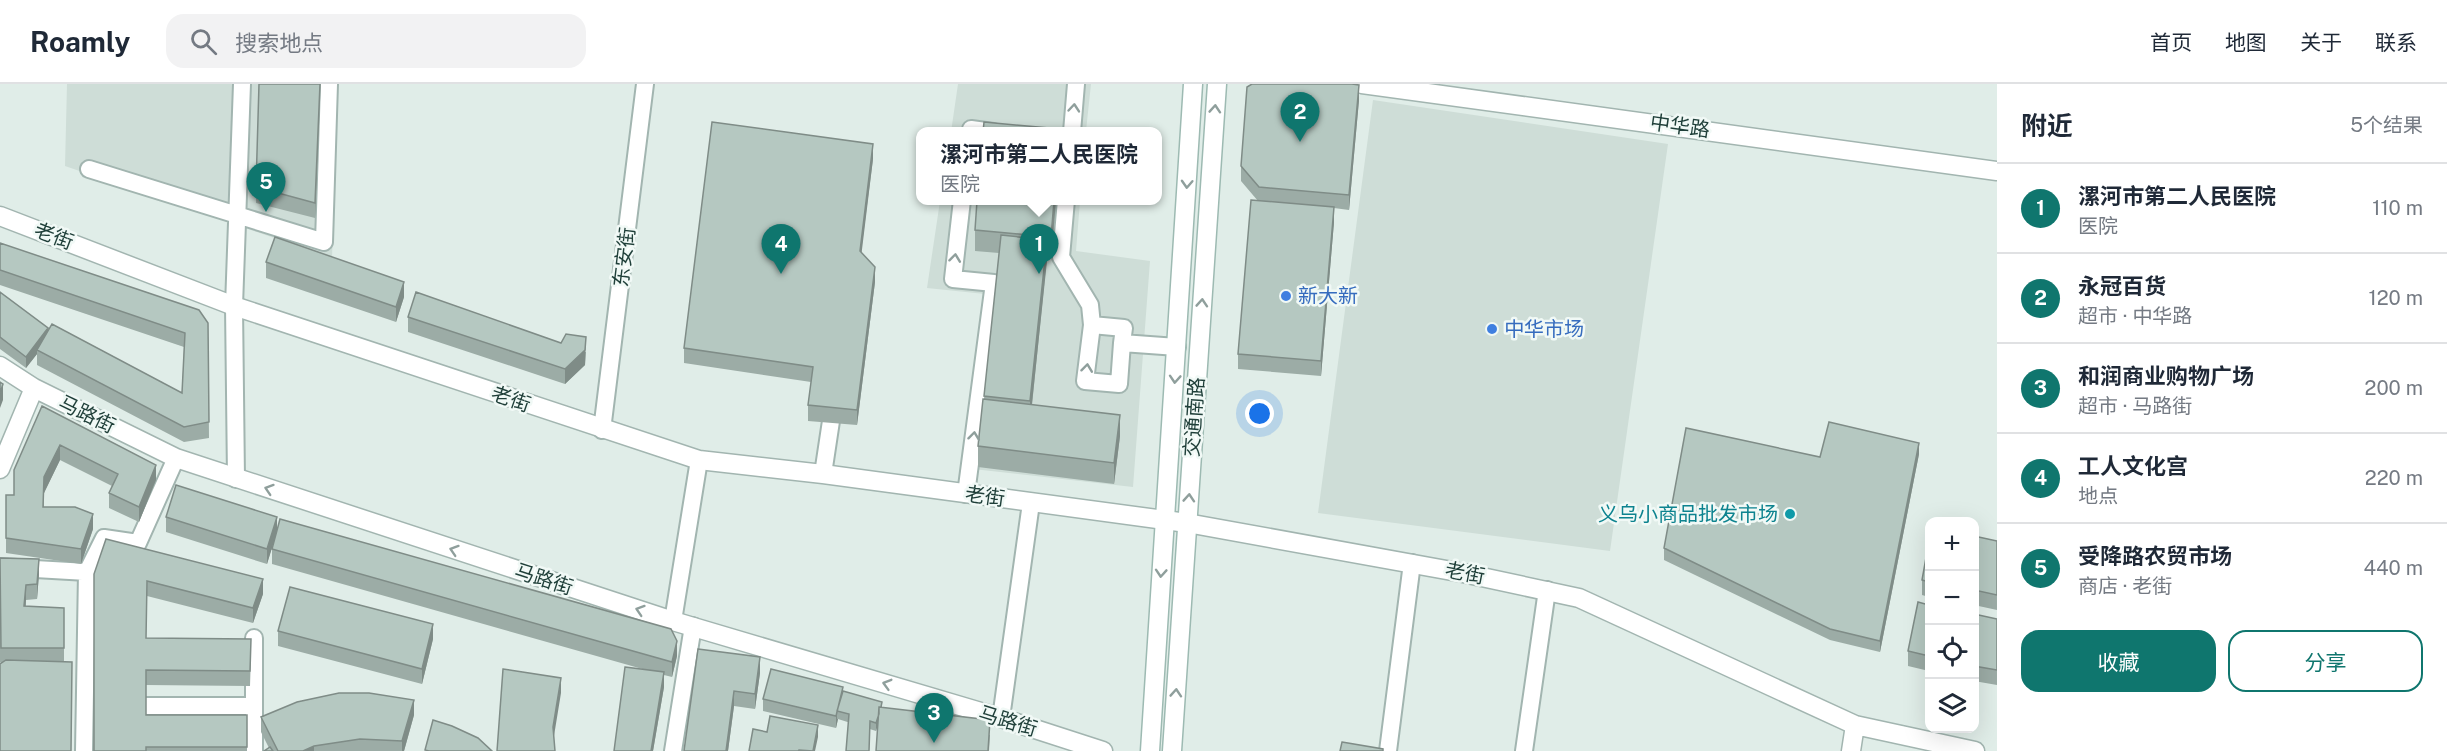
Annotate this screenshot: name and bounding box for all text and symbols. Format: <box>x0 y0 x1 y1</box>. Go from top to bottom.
search box <box>166 14 586 68</box>
text: Roamly <box>30 25 130 58</box>
icon: search <box>187 25 220 58</box>
text: 搜索地点 <box>235 30 323 56</box>
text: 首页 <box>2150 30 2192 55</box>
text: 地图 <box>2225 30 2267 55</box>
text: 关于 <box>2300 30 2342 55</box>
text: 联系 <box>2375 30 2417 55</box>
pin: 2 <box>1280 92 1320 142</box>
one-way arrow <box>1067 103 1080 112</box>
one-way arrow <box>1208 104 1221 113</box>
street label: 中华路 <box>1649 110 1711 142</box>
text: 附近 <box>2021 110 2073 141</box>
text: 5个结果 <box>2350 113 2423 137</box>
popup <box>916 127 1162 205</box>
text: 漯河市第二人民医院 <box>940 141 1138 167</box>
pin: 5 <box>246 162 286 212</box>
text: 医院 <box>940 172 980 196</box>
one-way arrow <box>1181 180 1194 189</box>
text: 漯河市第二人民医院 <box>2078 183 2276 209</box>
text: 1 <box>2036 196 2045 220</box>
text: 110 m <box>2372 196 2423 220</box>
text: 医院 <box>2078 214 2118 238</box>
street label: 老街 <box>31 218 77 254</box>
pin: 4 <box>762 224 800 274</box>
pin: 1 <box>1020 224 1058 274</box>
street label: 东安街 <box>608 226 640 288</box>
one-way arrow <box>949 253 961 262</box>
text: 永冠百货 <box>2078 273 2166 299</box>
place label: 新大新 <box>1298 284 1358 308</box>
text: 2 <box>2034 286 2047 310</box>
text: 120 m <box>2369 286 2423 310</box>
marker: 新大新 <box>1279 289 1293 303</box>
one-way arrow <box>1195 299 1208 308</box>
text: 超市 · 中华路 <box>2078 304 2192 328</box>
place label: 中华市场 <box>1504 317 1584 341</box>
marker: 中华市场 <box>1485 322 1499 336</box>
text: 和润商业购物广场 <box>2078 363 2254 389</box>
one-way arrow <box>1080 364 1093 373</box>
one-way arrow <box>1169 374 1182 383</box>
street label: 交通南路 <box>1179 376 1209 458</box>
text: 3 <box>2034 376 2047 400</box>
text: 200 m <box>2365 376 2423 400</box>
street label: 老街 <box>488 381 534 417</box>
street label: 马路街 <box>55 390 119 438</box>
text: 超市 · 马路街 <box>2078 394 2192 418</box>
your location <box>1245 399 1274 428</box>
one-way arrow <box>967 431 980 440</box>
text: 工人文化宫 <box>2078 453 2188 479</box>
text: 4 <box>2034 466 2047 490</box>
text: 220 m <box>2365 466 2423 490</box>
street label: 老街 <box>964 481 1006 511</box>
one-way arrow <box>264 484 275 497</box>
text: 地点 <box>2078 484 2118 508</box>
one-way arrow <box>1182 493 1195 502</box>
place label: 义乌小商品批发市场 <box>1598 502 1778 526</box>
marker: 义乌小商品批发市场 <box>1783 507 1797 521</box>
map controls <box>1925 517 1979 733</box>
button: + <box>1925 517 1979 571</box>
text: 受降路农贸市场 <box>2078 543 2232 569</box>
one-way arrow <box>449 544 460 557</box>
text: 5 <box>2034 556 2047 580</box>
text: 440 m <box>2363 556 2423 580</box>
street label: 老街 <box>1443 557 1487 589</box>
street label: 马路街 <box>512 558 576 600</box>
one-way arrow <box>1155 569 1168 578</box>
button: − <box>1925 571 1979 625</box>
text: 商店 · 老街 <box>2078 574 2172 598</box>
one-way arrow <box>635 605 646 617</box>
button: locate <box>1925 625 1979 679</box>
button: 收藏 <box>2021 630 2216 692</box>
button: 分享 <box>2228 630 2423 692</box>
one-way arrow <box>882 679 893 691</box>
button: layers <box>1925 679 1979 733</box>
one-way arrow <box>1169 688 1182 697</box>
pin: 3 <box>914 694 954 743</box>
street label: 马路街 <box>976 701 1040 741</box>

